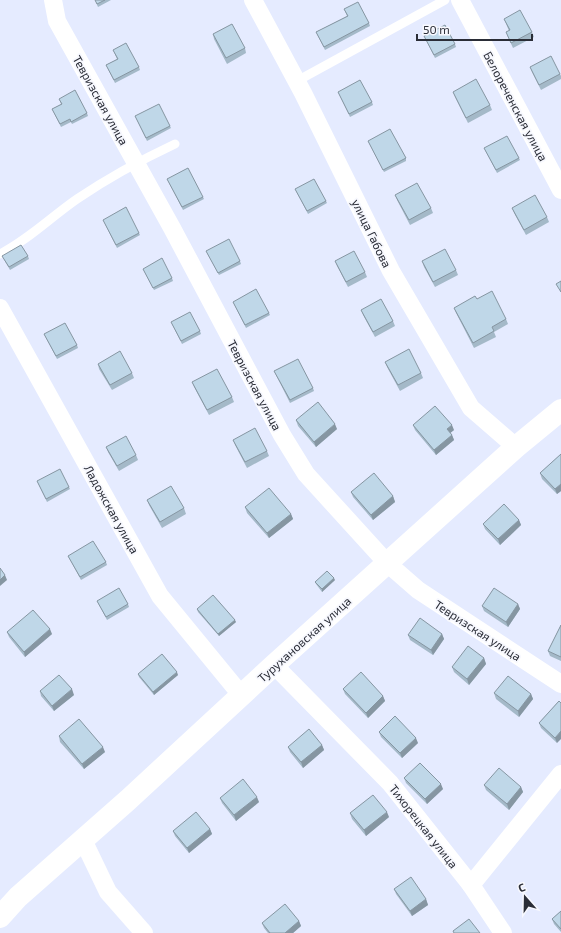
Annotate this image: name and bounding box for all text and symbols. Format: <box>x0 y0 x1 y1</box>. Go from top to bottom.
scale bar <box>417 16 532 42</box>
text: 50 m <box>423 22 450 36</box>
street label: Белореченская улица <box>480 49 551 164</box>
street label: Тевризская улица <box>70 53 131 148</box>
street label: улица Габова <box>348 196 395 270</box>
street label: Тевризская улица <box>224 337 285 433</box>
street label: Ладожская улица <box>81 462 142 556</box>
street label: Турухановская улица <box>254 593 354 685</box>
street label: Тевризская улица <box>432 597 524 664</box>
street label: Тихорецкая улица <box>386 781 461 871</box>
north arrow <box>505 877 545 917</box>
text: С <box>516 880 527 894</box>

